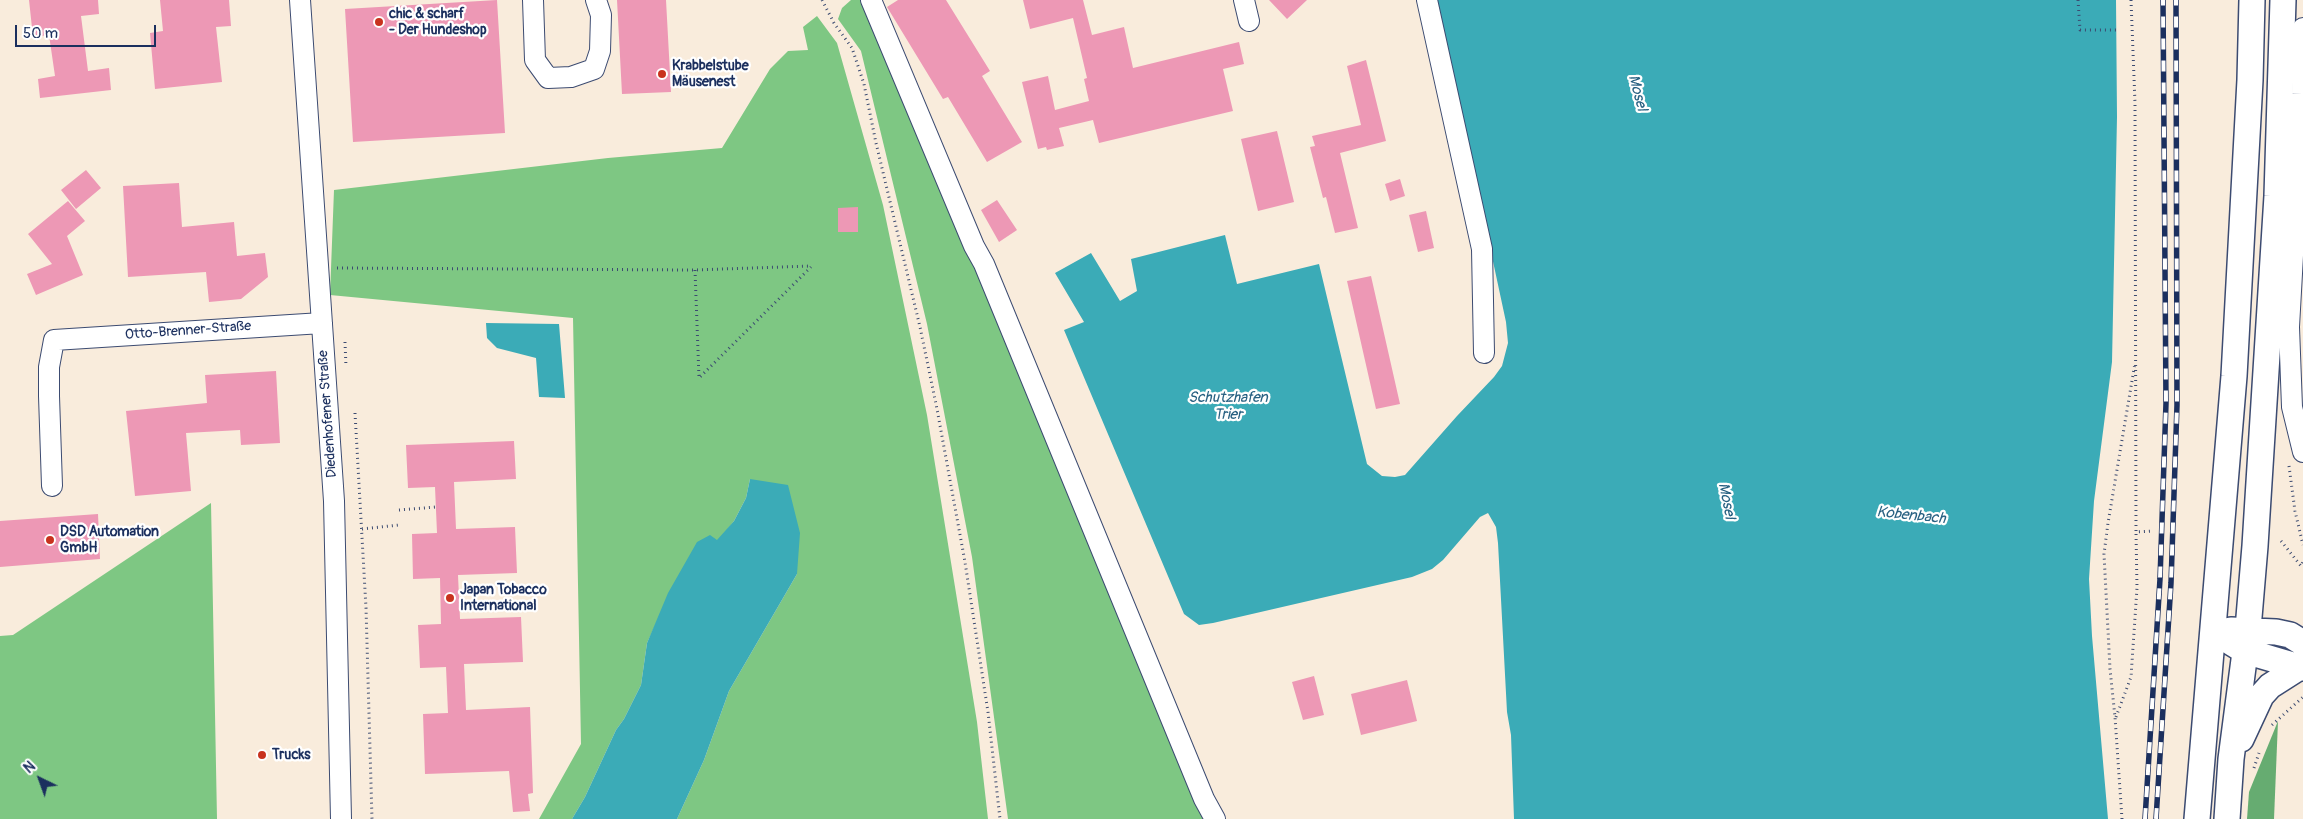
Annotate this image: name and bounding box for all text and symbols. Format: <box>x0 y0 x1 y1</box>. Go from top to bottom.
place label: chic & scharf - Der Hundeshop <box>389 6 487 38</box>
scale bar <box>18 15 159 47</box>
marker: chic & scharf - Der Hundeshop <box>373 16 385 28</box>
text: 50 m <box>23 24 58 43</box>
place label: Krabbelstube Mäusenest <box>672 58 749 90</box>
marker: Krabbelstube Mäusenest <box>656 68 668 80</box>
water label: Mosel <box>1624 73 1650 113</box>
street label: Otto-Brenner-Straße <box>124 318 252 344</box>
street label: Diedenhofener Straße <box>315 350 341 478</box>
water label: Schutzhafen Trier <box>1188 389 1268 424</box>
water label: Mosel <box>1714 481 1738 521</box>
water label: Kobenbach <box>1876 503 1946 529</box>
place label: DSD Automation GmbH <box>60 524 159 556</box>
marker: DSD Automation GmbH <box>44 534 56 546</box>
place label: Japan Tobacco International <box>460 582 547 614</box>
marker: Japan Tobacco International <box>444 592 456 604</box>
place label: Trucks <box>272 747 311 763</box>
marker: Trucks <box>256 749 268 761</box>
north arrow <box>15 754 65 804</box>
text: N <box>20 758 39 777</box>

